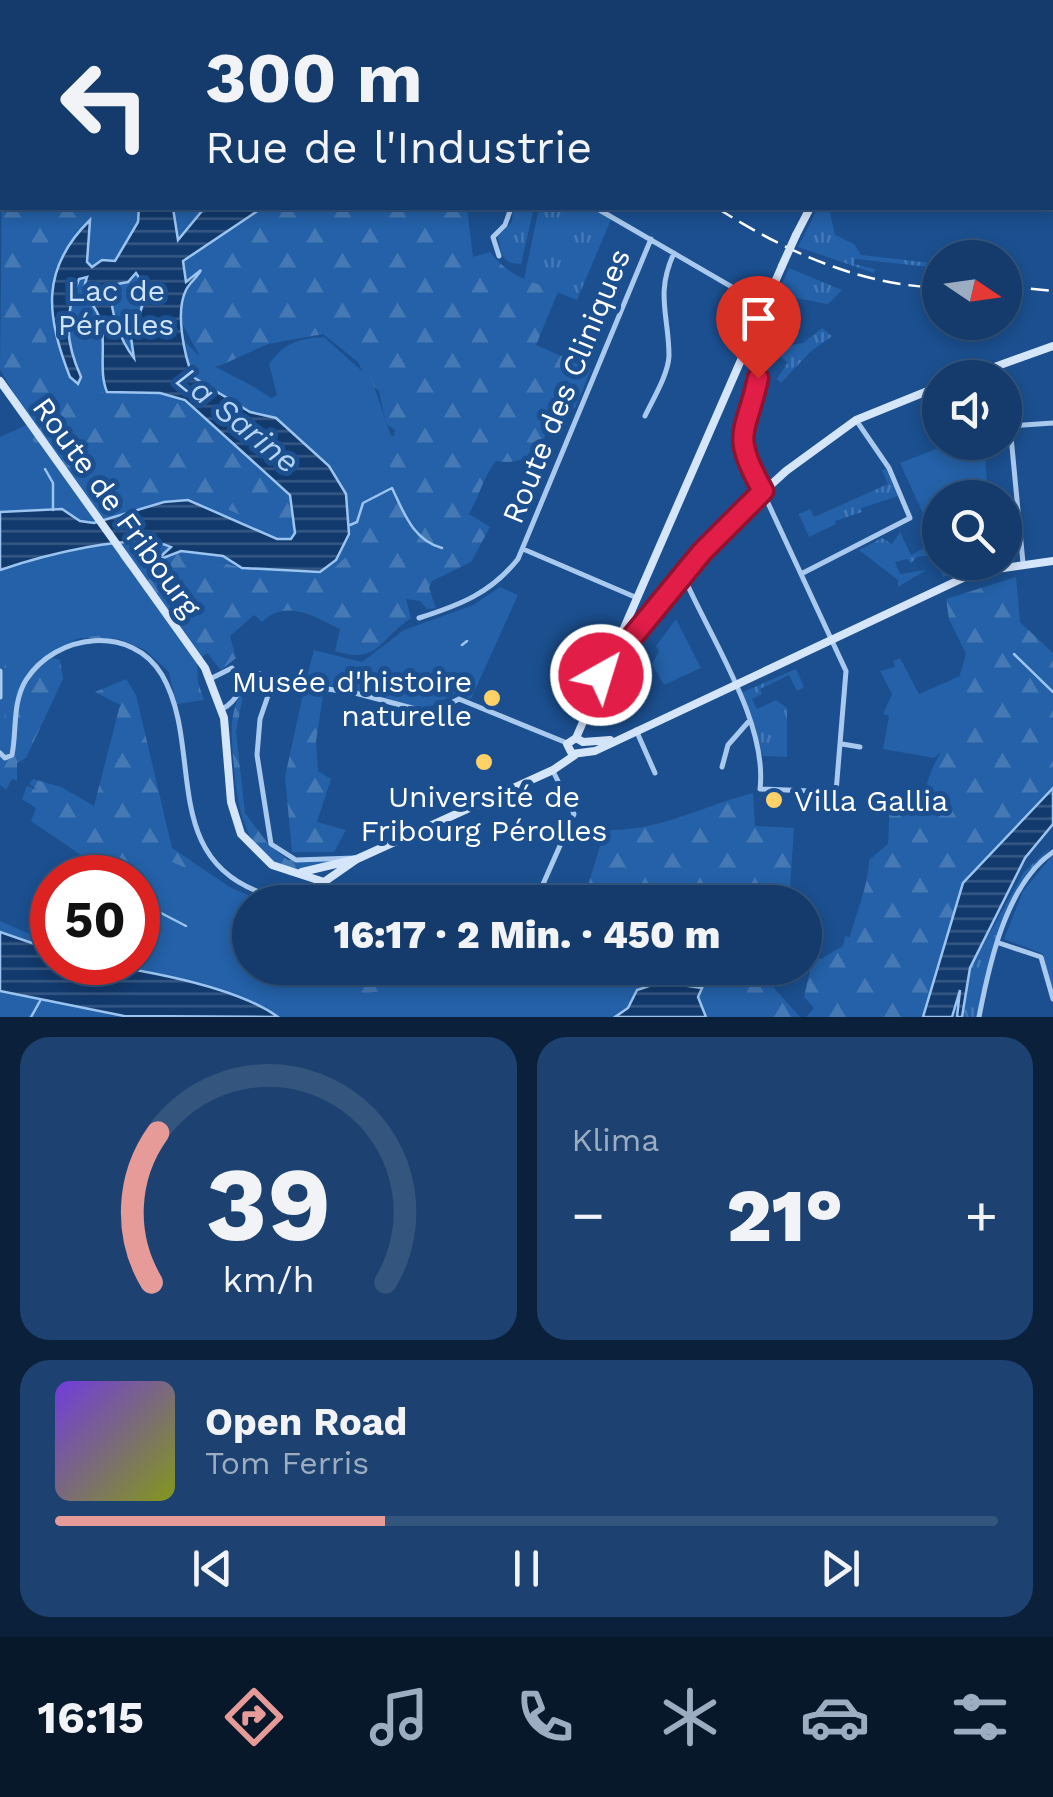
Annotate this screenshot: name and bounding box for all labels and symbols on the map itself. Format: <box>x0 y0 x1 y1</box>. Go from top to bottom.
north arrow <box>922 240 1022 340</box>
street label: Route des Cliniques <box>495 244 637 528</box>
park label: Lac de Pérolles <box>58 273 174 342</box>
pin <box>716 276 801 379</box>
water label: La Sarine <box>169 359 307 481</box>
street label: Route de Fribourg <box>26 391 208 623</box>
position arrow <box>549 623 653 727</box>
place label: Musée d'histoire naturelle <box>232 664 472 733</box>
marker: Musée d'histoire naturelle <box>481 687 503 709</box>
marker: Université de Fribourg Pérolles <box>473 751 495 773</box>
place label: Université de Fribourg Pérolles <box>361 779 607 848</box>
place label: Villa Gallia <box>794 783 948 818</box>
marker: Villa Gallia <box>763 789 785 811</box>
speed limit sign: 50 <box>30 855 160 985</box>

